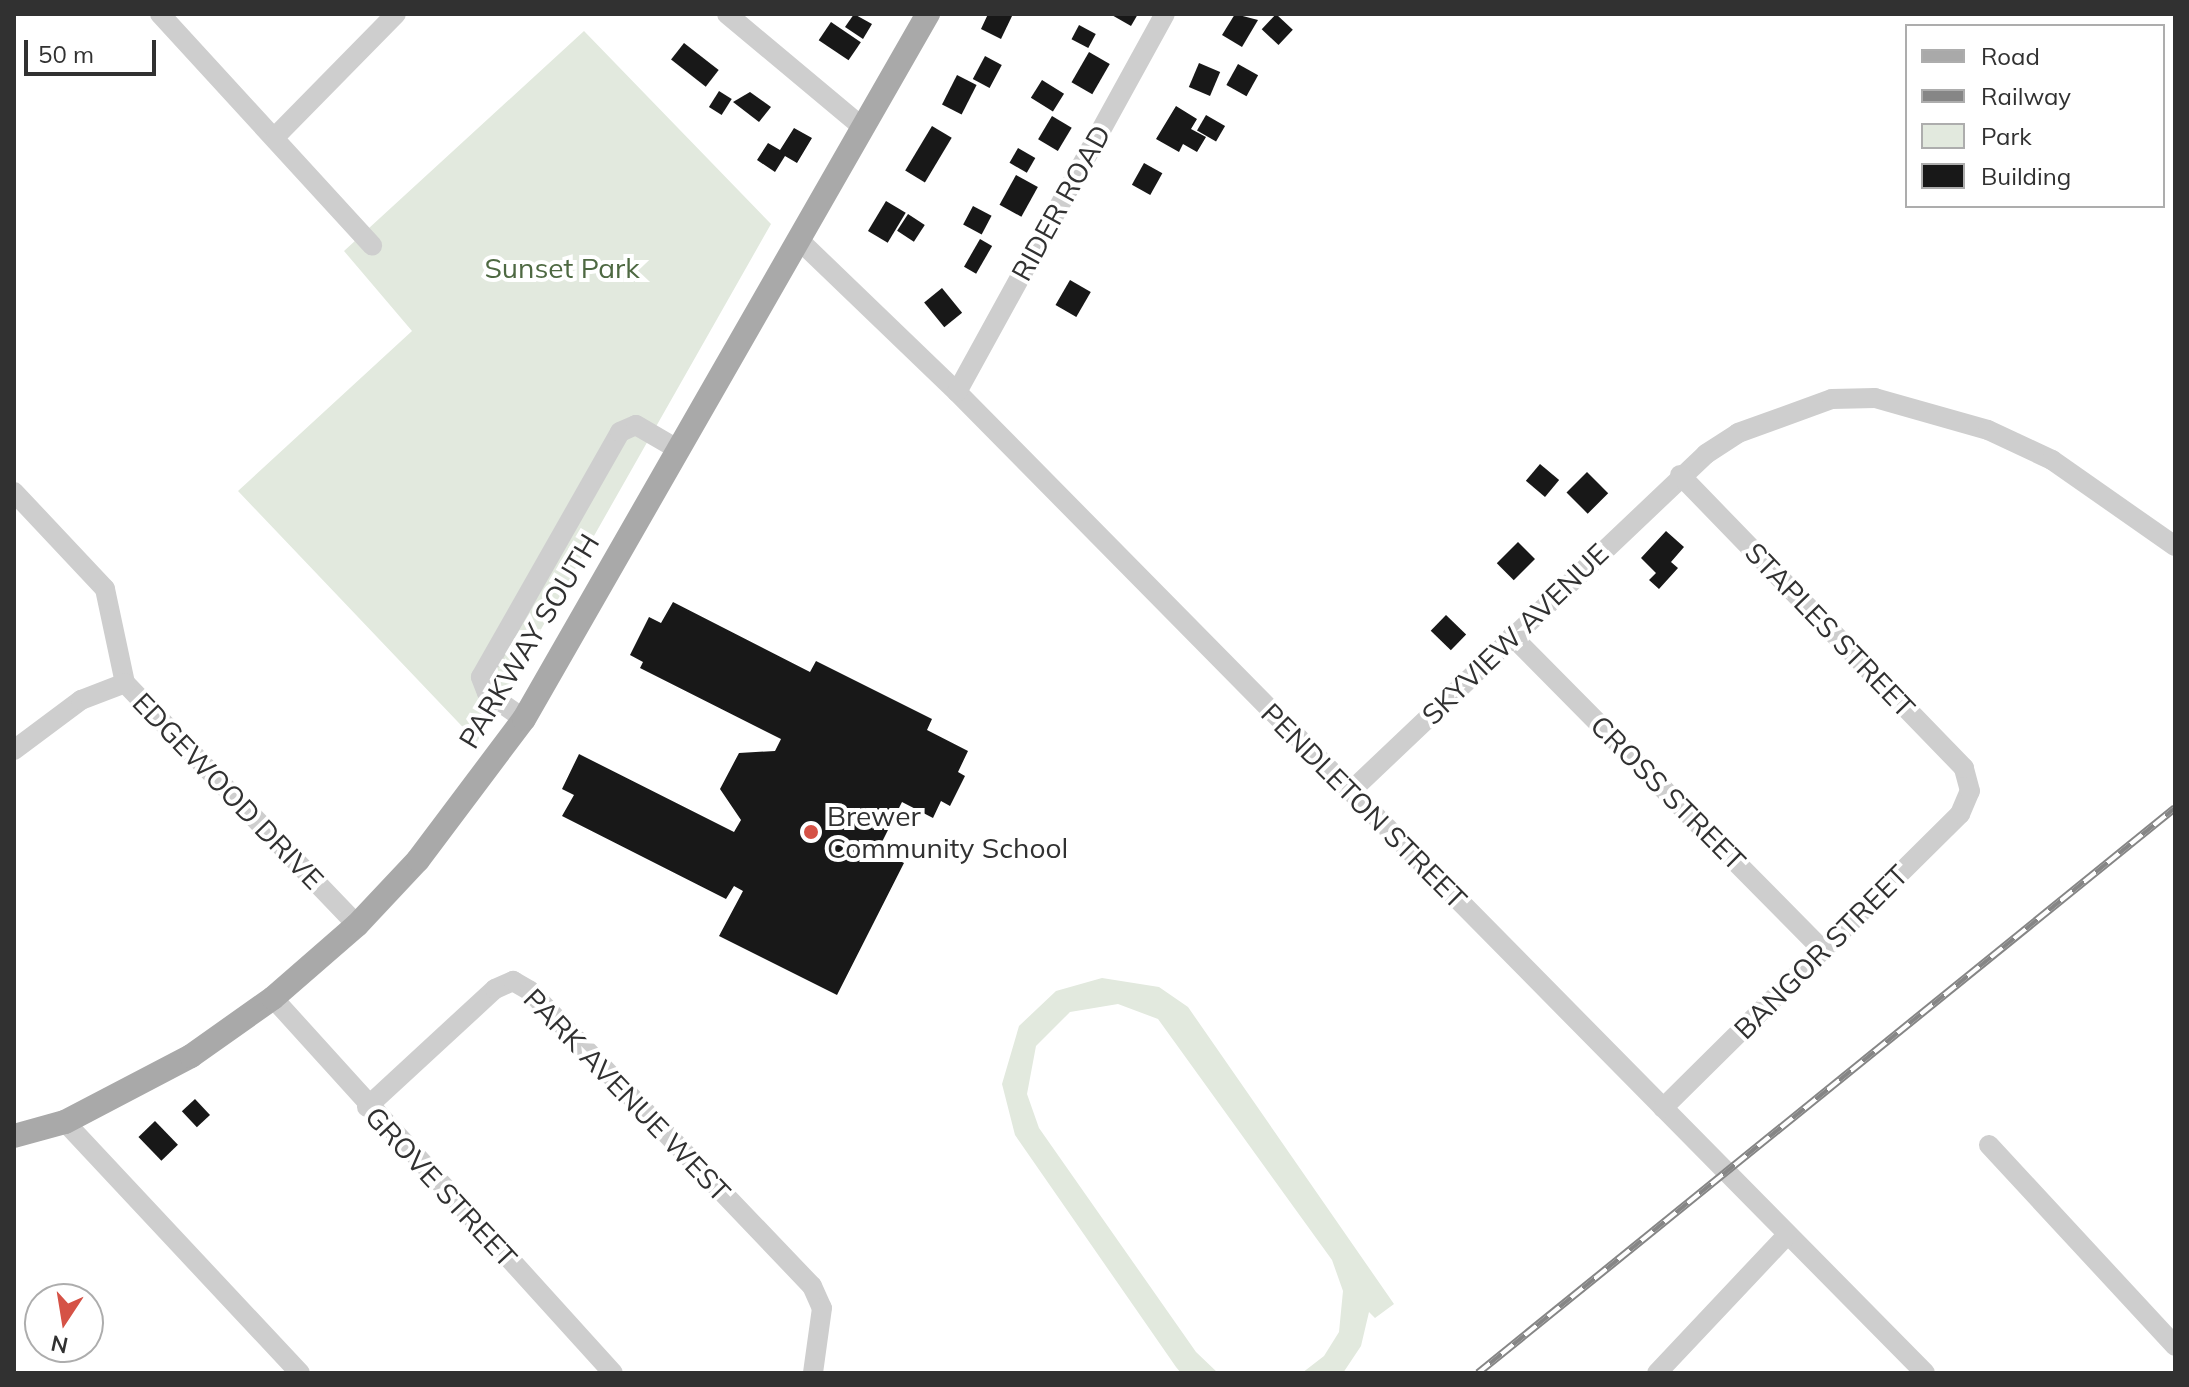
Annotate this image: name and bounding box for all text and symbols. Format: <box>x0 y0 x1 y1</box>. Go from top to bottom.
scale bar <box>28 24 160 74</box>
legend <box>1905 24 2165 208</box>
text: 50 m <box>38 39 94 69</box>
text: Road <box>1981 41 2040 71</box>
text: Railway <box>1981 81 2071 111</box>
street label: RIDER ROAD <box>1004 119 1118 287</box>
text: Park <box>1981 121 2032 151</box>
text: Building <box>1981 161 2071 191</box>
park label: Sunset Park <box>484 251 640 285</box>
street label: PARKWAY SOUTH <box>452 528 606 754</box>
street label: STAPLES STREET <box>1738 536 1922 724</box>
street label: SKYVIEW AVENUE <box>1415 537 1615 731</box>
street label: EDGEWOOD DRIVE <box>126 686 330 896</box>
street label: PENDLETON STREET <box>1254 696 1474 916</box>
street label: CROSS STREET <box>1584 709 1752 877</box>
place label: Brewer Community School <box>827 799 1068 865</box>
marker: Brewer Community School <box>802 823 820 841</box>
street label: BANGOR STREET <box>1727 858 1915 1046</box>
street label: PARK AVENUE WEST <box>517 982 737 1208</box>
street label: GROVE STREET <box>358 1100 524 1274</box>
north arrow <box>24 1283 104 1363</box>
text: N <box>48 1329 70 1360</box>

